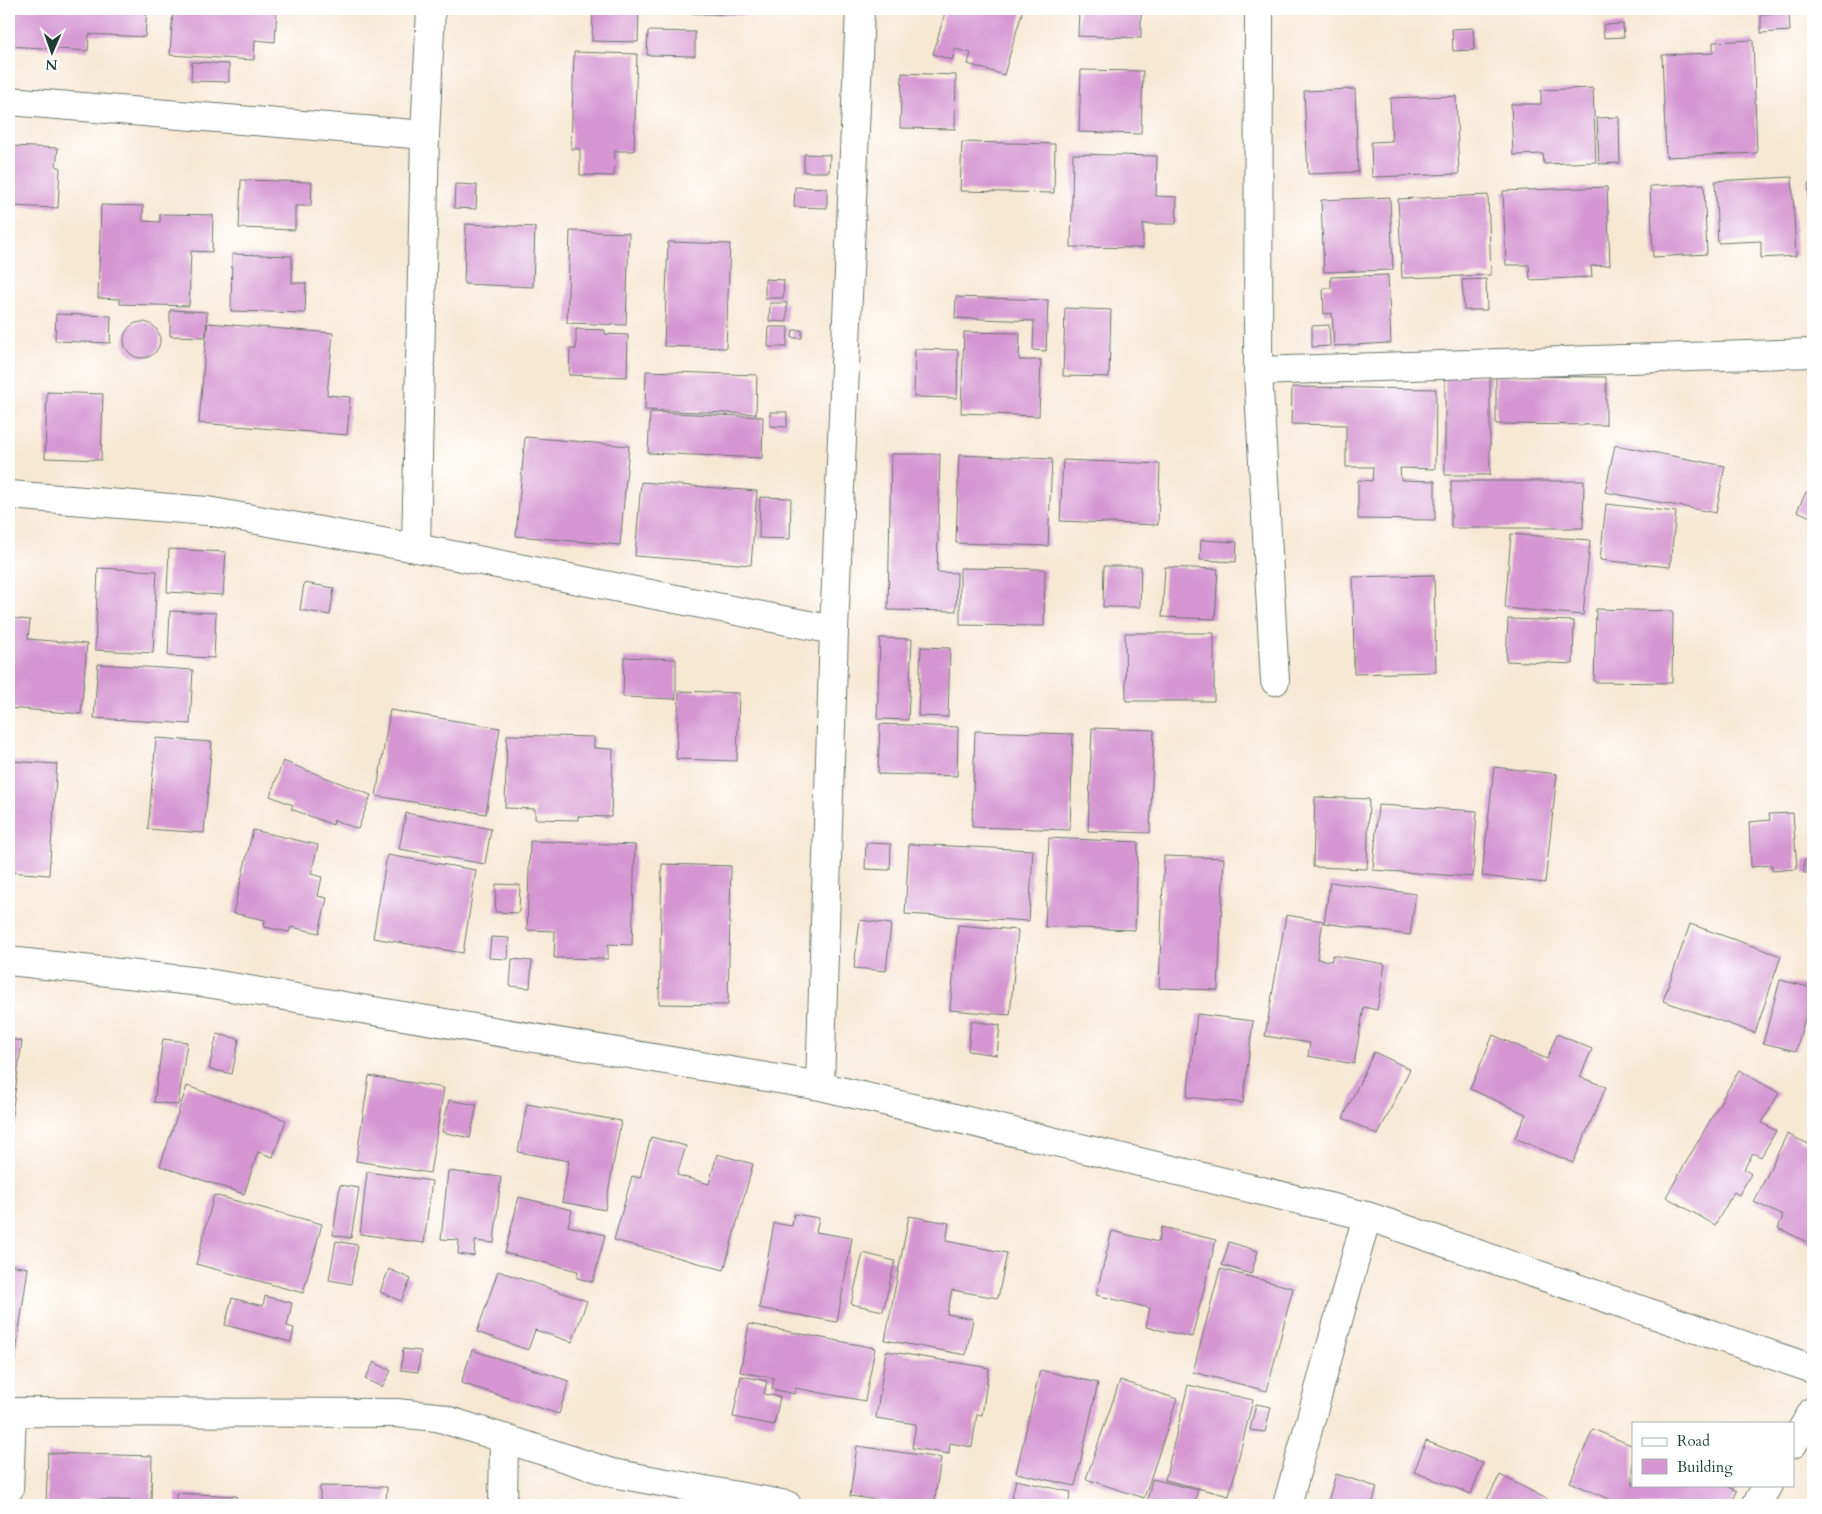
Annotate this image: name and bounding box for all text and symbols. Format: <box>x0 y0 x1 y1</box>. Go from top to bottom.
north arrow <box>28 28 78 78</box>
text: N <box>45 55 58 74</box>
legend <box>1632 1422 1794 1486</box>
text: Road <box>1677 1431 1710 1451</box>
text: Building <box>1677 1457 1733 1477</box>

